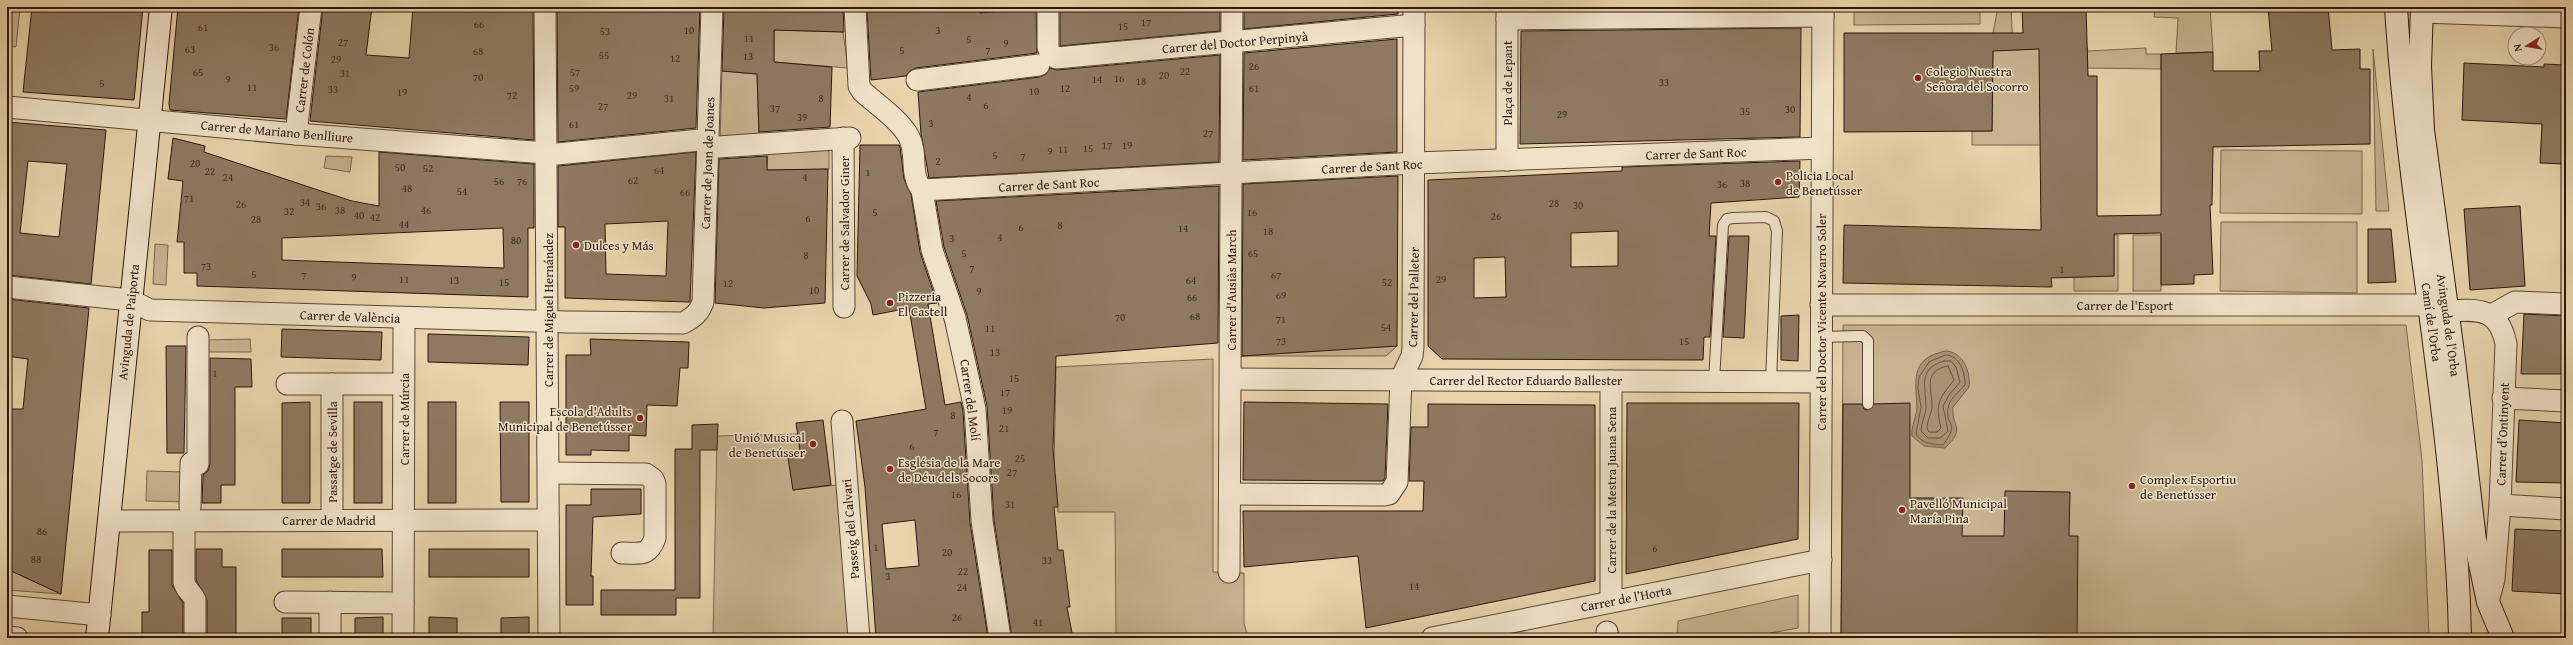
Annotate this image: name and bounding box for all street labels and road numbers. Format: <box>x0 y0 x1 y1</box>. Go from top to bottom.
street label: Carrer de Colón <box>290 26 319 114</box>
street label: Carrer del Doctor Perpinyà <box>1161 27 1310 58</box>
street label: Plaça de Lepant <box>1498 40 1517 125</box>
street label: Carrer de Joan de Joanes <box>696 97 719 229</box>
street label: Carrer de Mariano Benlliure <box>200 115 354 148</box>
street label: Carrer de Sant Roc <box>1645 142 1747 165</box>
street label: Carrer de Sant Roc <box>1321 154 1423 179</box>
street label: Carrer de Salvador Giner <box>835 155 854 290</box>
street label: Carrer de Sant Roc <box>998 172 1100 197</box>
street label: Carrer del Doctor Vicente Navarro Soler <box>1812 213 1831 431</box>
street label: Carrer d'Ausiàs March <box>1222 229 1241 351</box>
street label: Carrer de Miguel Hernández <box>539 233 558 387</box>
street label: Carrer del Palleter <box>1403 246 1424 347</box>
street label: Avinguda de Paiporta <box>113 262 144 381</box>
street label: Avinguda de l'Orba <box>2432 273 2465 378</box>
street label: Camí de l'Orba <box>2417 281 2447 364</box>
street label: Carrer de l'Esport <box>2077 296 2174 315</box>
street label: Carrer de València <box>299 305 401 328</box>
street label: Carrer del Molí <box>955 358 986 442</box>
street label: Carrer del Rector Eduardo Ballester <box>1430 371 1623 390</box>
street label: Carrer de Múrcia <box>395 372 414 465</box>
street label: Carrer d’Ontinyent <box>2491 382 2514 486</box>
street label: Passatge de Sevilla <box>323 400 342 503</box>
street label: Carrer de la Mestra Juana Sena <box>1602 406 1621 573</box>
street label: Passeig del Calvari <box>837 478 864 580</box>
street label: Carrer de Madrid <box>282 511 376 530</box>
street label: Carrer de l’Horta <box>1579 580 1674 617</box>

